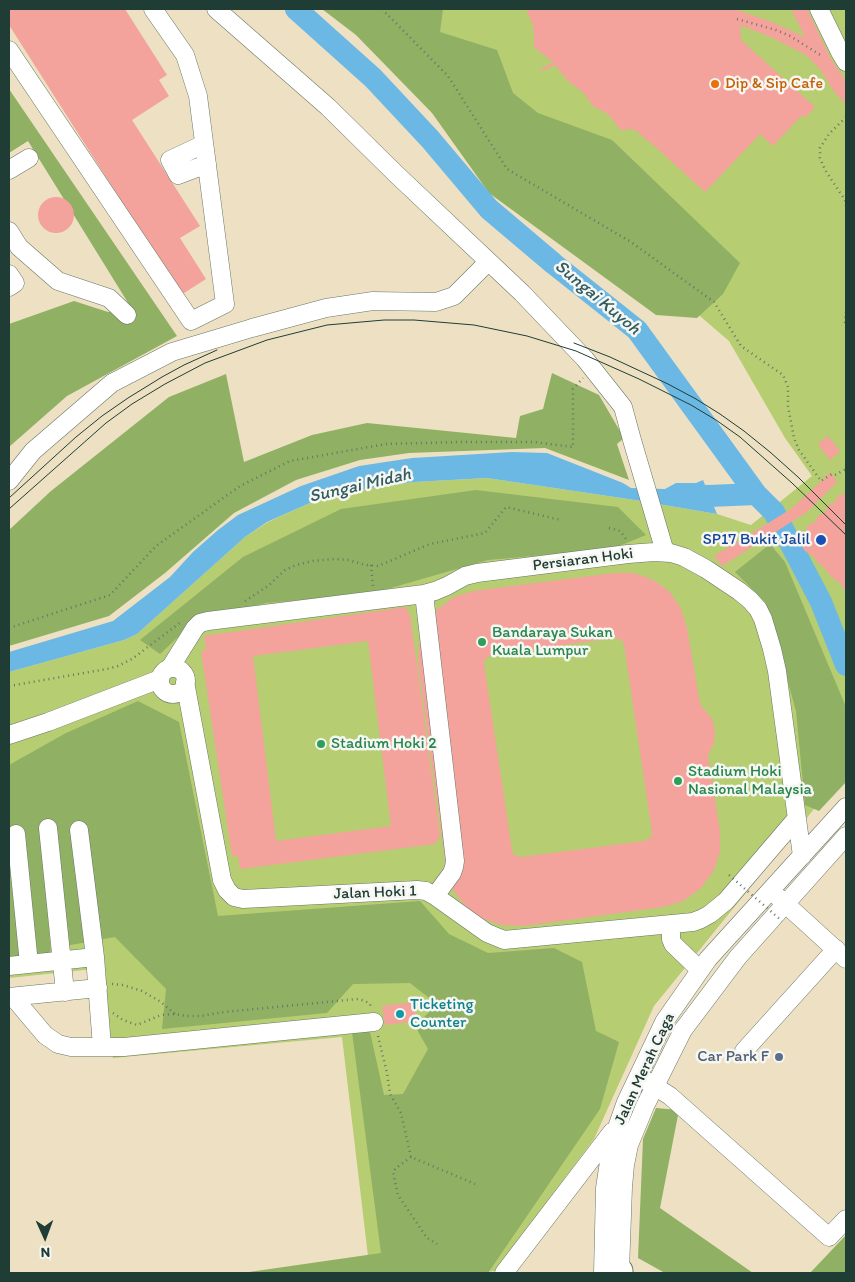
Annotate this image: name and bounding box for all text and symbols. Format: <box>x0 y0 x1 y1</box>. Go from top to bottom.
place label: Dip & Sip Cafe <box>725 74 823 94</box>
marker: Dip & Sip Cafe <box>709 78 721 90</box>
water label: Sungai Kuyoh <box>550 256 644 340</box>
water label: Sungai Midah <box>307 464 413 508</box>
place label: SP17 Bukit Jalil <box>703 530 810 550</box>
marker: SP17 Bukit Jalil <box>814 533 828 547</box>
street label: Persiaran Hoki <box>532 544 634 576</box>
place label: Bandaraya Sukan Kuala Lumpur <box>492 623 613 661</box>
marker: Bandaraya Sukan Kuala Lumpur <box>476 636 488 648</box>
place label: Stadium Hoki 2 <box>331 734 437 754</box>
marker: Stadium Hoki 2 <box>315 738 327 750</box>
place label: Stadium Hoki Nasional Malaysia <box>688 762 812 800</box>
marker: Stadium Hoki Nasional Malaysia <box>672 775 684 787</box>
street label: Jalan Hoki 1 <box>333 882 417 904</box>
place label: Ticketing Counter <box>410 995 474 1033</box>
marker: Ticketing Counter <box>394 1008 406 1020</box>
street label: Jalan Merah Caga <box>611 1010 679 1128</box>
place label: Car Park F <box>697 1047 769 1067</box>
marker: Car Park F <box>773 1051 785 1063</box>
north arrow <box>20 1212 70 1262</box>
text: N <box>41 1244 51 1261</box>

